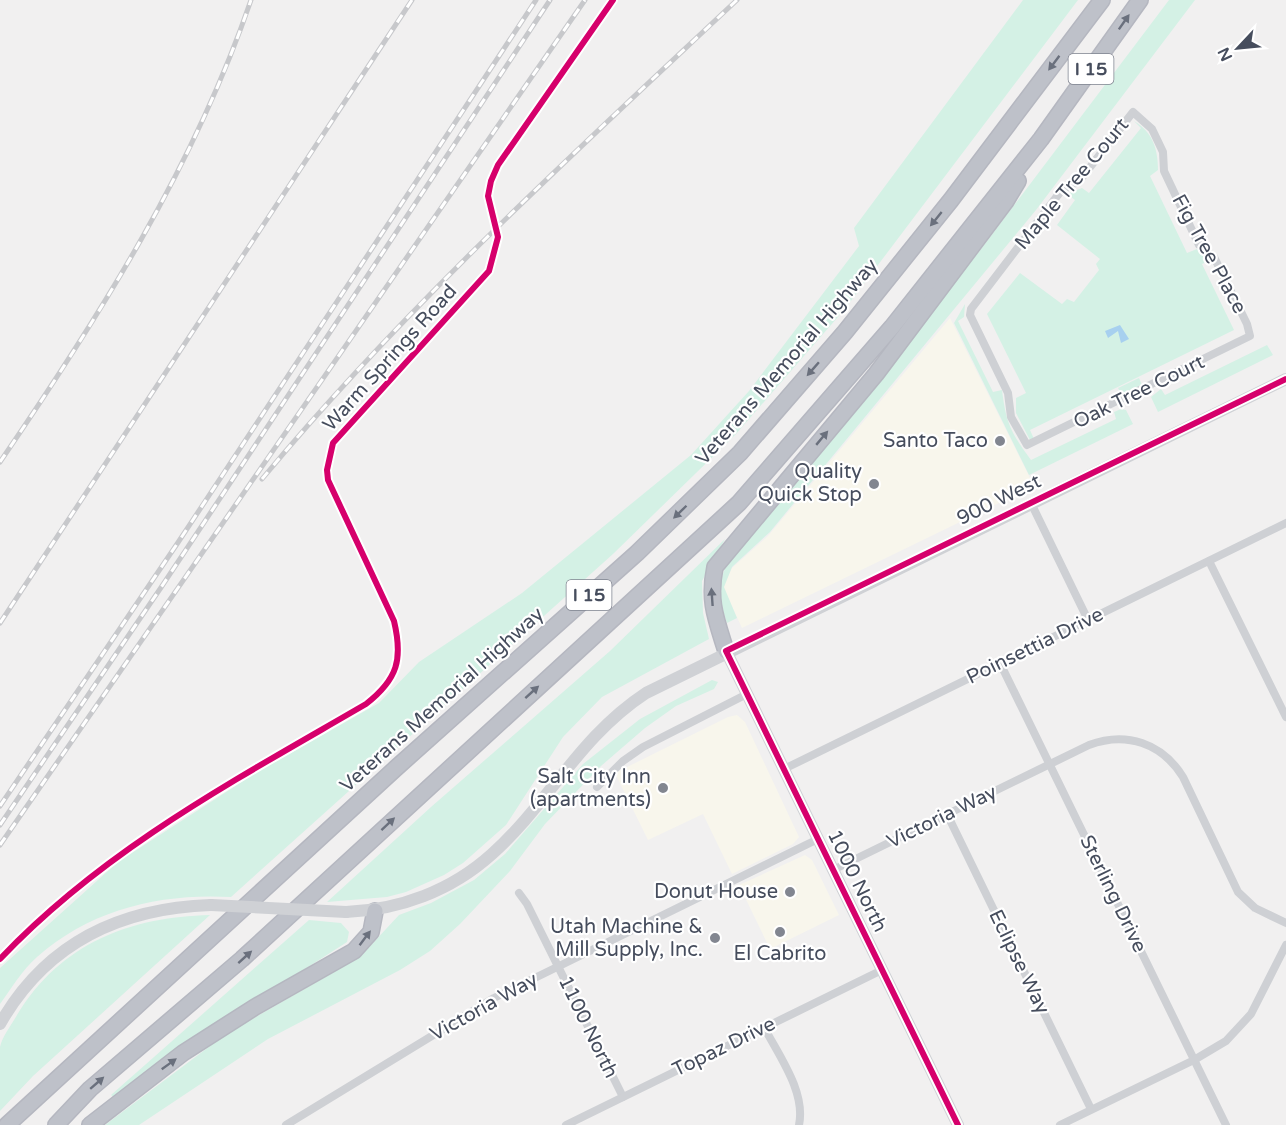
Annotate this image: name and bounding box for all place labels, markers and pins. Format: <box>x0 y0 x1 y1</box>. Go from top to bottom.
place label: Santo Taco <box>883 429 988 453</box>
marker: Santo Taco <box>993 434 1007 448</box>
place label: Quality Quick Stop <box>758 460 862 507</box>
marker: Quality Quick Stop <box>867 477 881 491</box>
place label: Salt City Inn (apartments) <box>530 765 651 812</box>
marker: Salt City Inn (apartments) <box>656 781 670 795</box>
place label: Donut House <box>654 880 778 904</box>
marker: Donut House <box>783 885 797 899</box>
place label: Utah Machine & Mill Supply, Inc. <box>550 915 703 962</box>
marker: El Cabrito <box>773 925 787 939</box>
marker: Utah Machine & Mill Supply, Inc. <box>708 931 722 945</box>
place label: El Cabrito <box>734 942 827 966</box>

